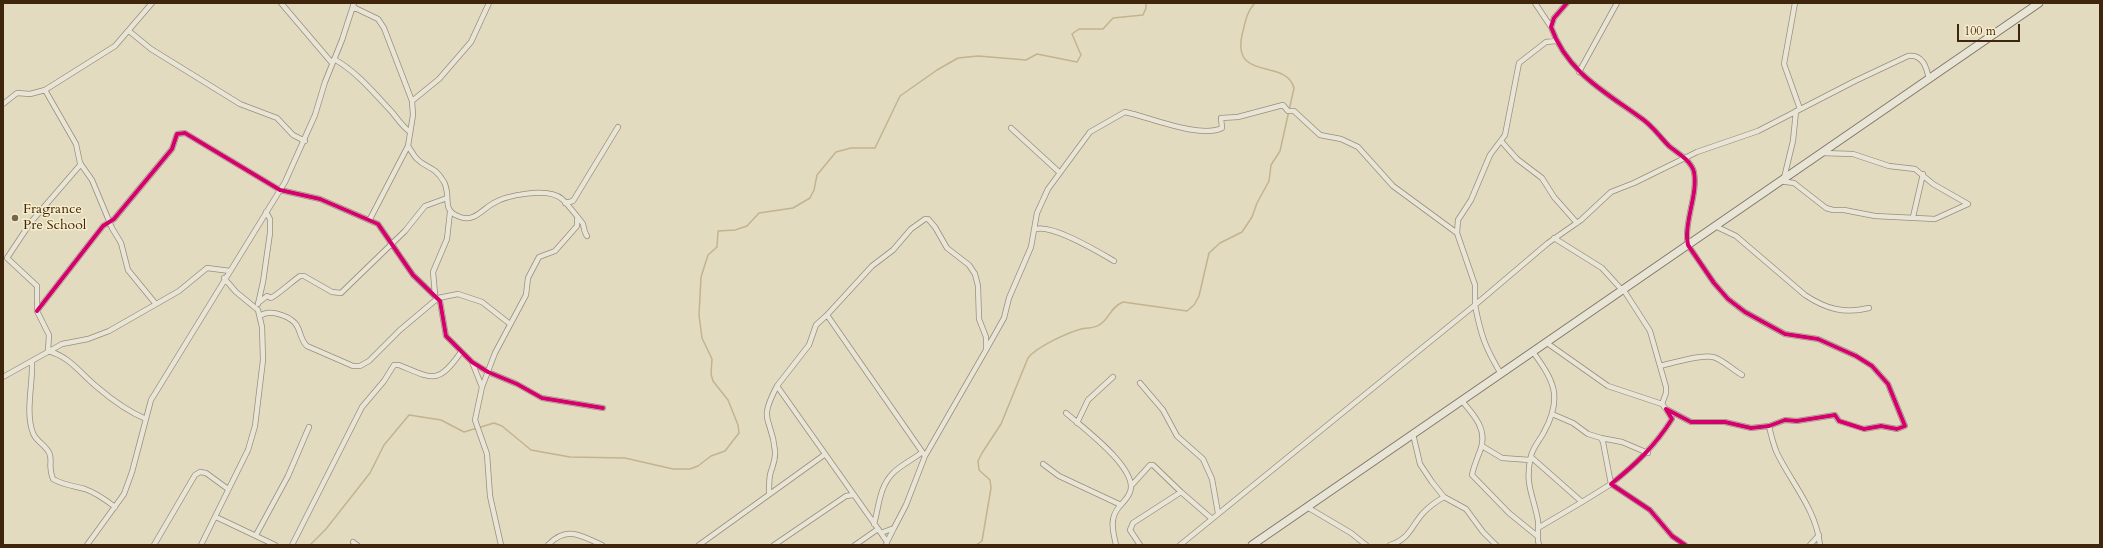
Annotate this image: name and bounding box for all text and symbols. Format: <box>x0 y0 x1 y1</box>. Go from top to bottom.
scale bar <box>1959 16 2022 42</box>
text: 100 m <box>1964 23 1996 39</box>
place label: Fragrance Pre School <box>23 202 86 234</box>
marker: Fragrance Pre School <box>10 213 20 223</box>

